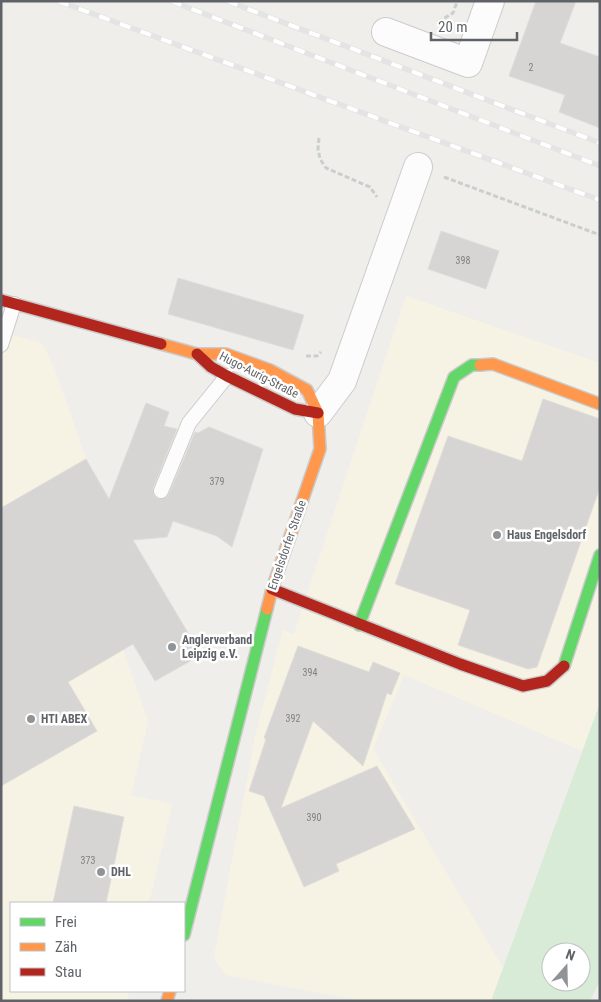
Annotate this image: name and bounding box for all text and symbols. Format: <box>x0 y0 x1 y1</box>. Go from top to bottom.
scale bar <box>431 10 517 42</box>
text: 20 m <box>438 18 468 36</box>
house number: 2 <box>529 62 534 73</box>
house number: 398 <box>456 255 470 266</box>
street label: Hugo-Aurig-Straße <box>217 349 301 401</box>
house number: 379 <box>210 476 224 487</box>
street label: Engelsdorfer Straße <box>265 498 309 592</box>
place label: Haus Engelsdorf <box>507 528 586 542</box>
marker: Haus Engelsdorf <box>491 529 503 541</box>
place label: Anglerverband Leipzig e.V. <box>182 633 252 661</box>
marker: Anglerverband Leipzig e.V. <box>166 641 178 653</box>
house number: 394 <box>303 667 317 678</box>
place label: HTI ABEX <box>41 712 87 726</box>
marker: HTI ABEX <box>25 713 37 725</box>
house number: 392 <box>286 713 300 724</box>
house number: 390 <box>307 812 321 823</box>
house number: 373 <box>81 855 95 866</box>
place label: DHL <box>111 865 131 879</box>
marker: DHL <box>95 866 107 878</box>
legend <box>10 902 185 992</box>
text: Frei <box>55 913 77 931</box>
text: Zäh <box>55 938 77 956</box>
north arrow <box>541 942 591 992</box>
text: N <box>564 946 577 964</box>
text: Stau <box>55 963 82 981</box>

